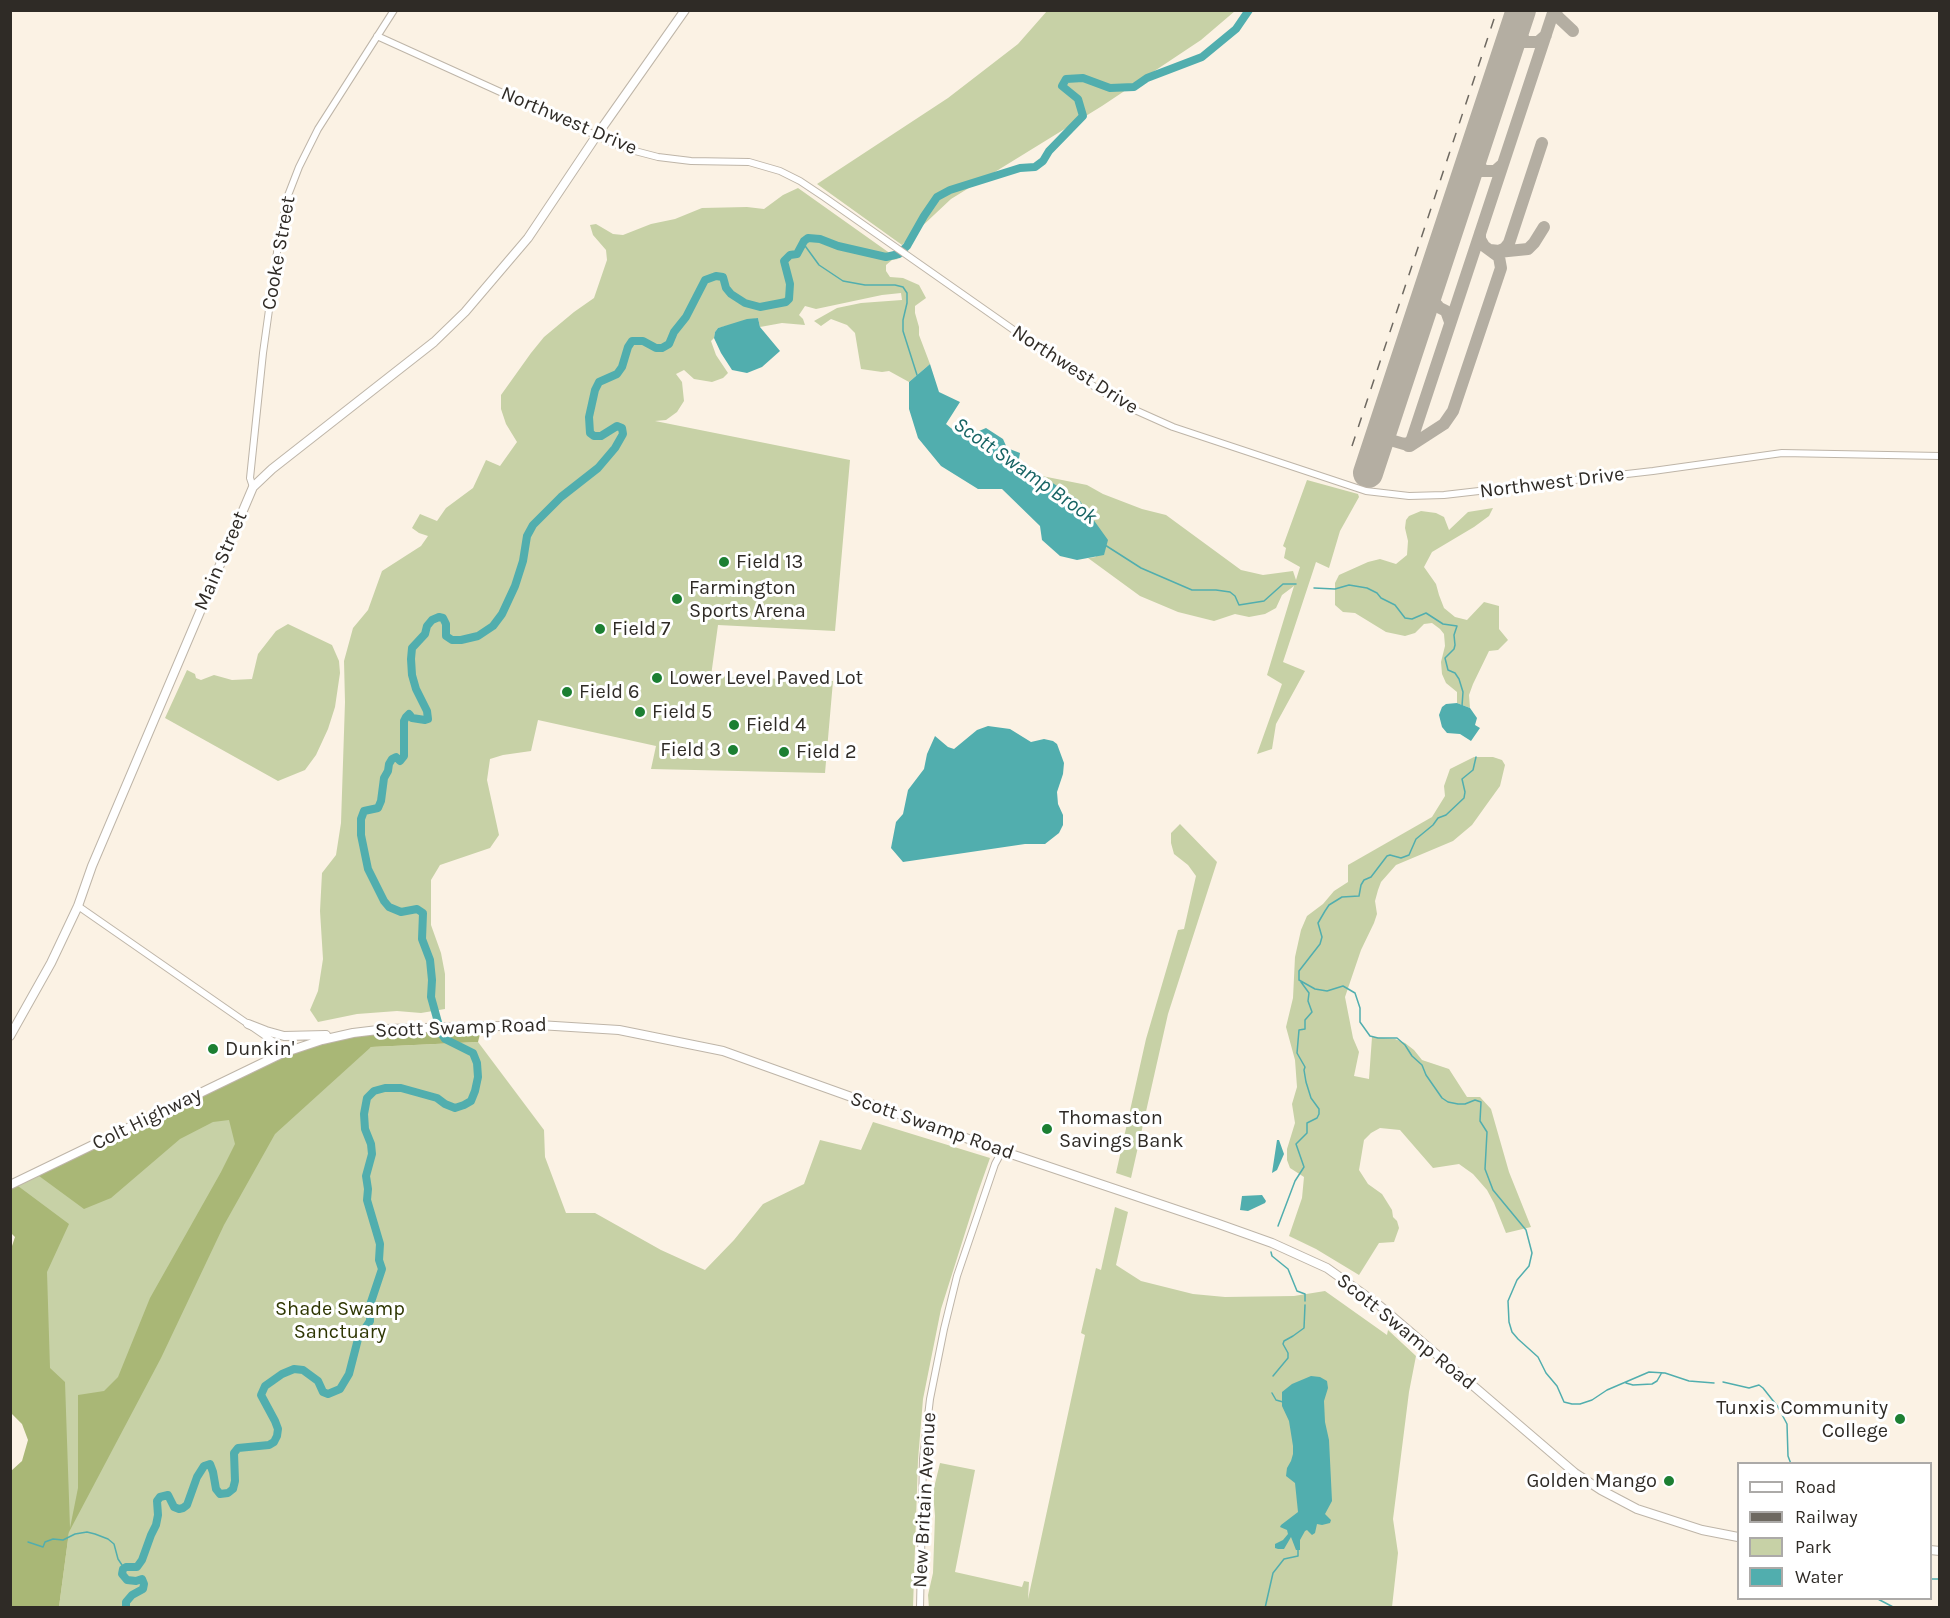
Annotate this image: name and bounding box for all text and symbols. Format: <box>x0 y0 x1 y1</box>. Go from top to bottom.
street label: Northwest Drive <box>497 81 641 161</box>
street label: Cooke Street <box>257 194 301 312</box>
street label: Northwest Drive <box>1007 320 1143 420</box>
water label: Scott Swamp Brook <box>948 412 1102 530</box>
street label: Northwest Drive <box>1478 462 1626 504</box>
street label: Main Street <box>189 508 253 614</box>
place label: Field 13 <box>736 550 803 574</box>
marker: Field 13 <box>717 555 731 569</box>
place label: Farmington Sports Arena <box>689 576 806 623</box>
marker: Farmington Sports Arena <box>670 592 684 606</box>
place label: Field 7 <box>612 617 670 641</box>
marker: Field 7 <box>593 622 607 636</box>
place label: Lower Level Paved Lot <box>669 666 863 690</box>
marker: Lower Level Paved Lot <box>650 671 664 685</box>
place label: Field 6 <box>579 680 639 704</box>
marker: Field 6 <box>560 685 574 699</box>
place label: Field 5 <box>652 700 712 724</box>
marker: Field 5 <box>633 705 647 719</box>
place label: Field 4 <box>746 713 806 737</box>
marker: Field 4 <box>727 718 741 732</box>
place label: Field 3 <box>660 738 721 762</box>
place label: Field 2 <box>796 740 856 764</box>
marker: Field 3 <box>726 743 740 757</box>
marker: Field 2 <box>777 745 791 759</box>
street label: Scott Swamp Road <box>375 1013 547 1043</box>
place label: Dunkin' <box>225 1037 294 1061</box>
marker: Dunkin' <box>206 1042 220 1056</box>
street label: Colt Highway <box>88 1082 206 1156</box>
street label: Scott Swamp Road <box>847 1087 1017 1165</box>
place label: Thomaston Savings Bank <box>1059 1106 1184 1153</box>
marker: Thomaston Savings Bank <box>1040 1122 1054 1136</box>
street label: Scott Swamp Road <box>1332 1269 1480 1395</box>
park label: Shade Swamp Sanctuary <box>275 1297 405 1344</box>
place label: Tunxis Community College <box>1716 1396 1888 1443</box>
street label: New Britain Avenue <box>908 1412 942 1588</box>
marker: Tunxis Community College <box>1893 1412 1907 1426</box>
legend <box>1737 1462 1932 1600</box>
place label: Golden Mango <box>1526 1469 1657 1493</box>
marker: Golden Mango <box>1662 1474 1676 1488</box>
text: Road <box>1795 1476 1836 1498</box>
text: Railway <box>1795 1506 1858 1528</box>
text: Park <box>1795 1536 1832 1558</box>
text: Water <box>1795 1566 1843 1588</box>

